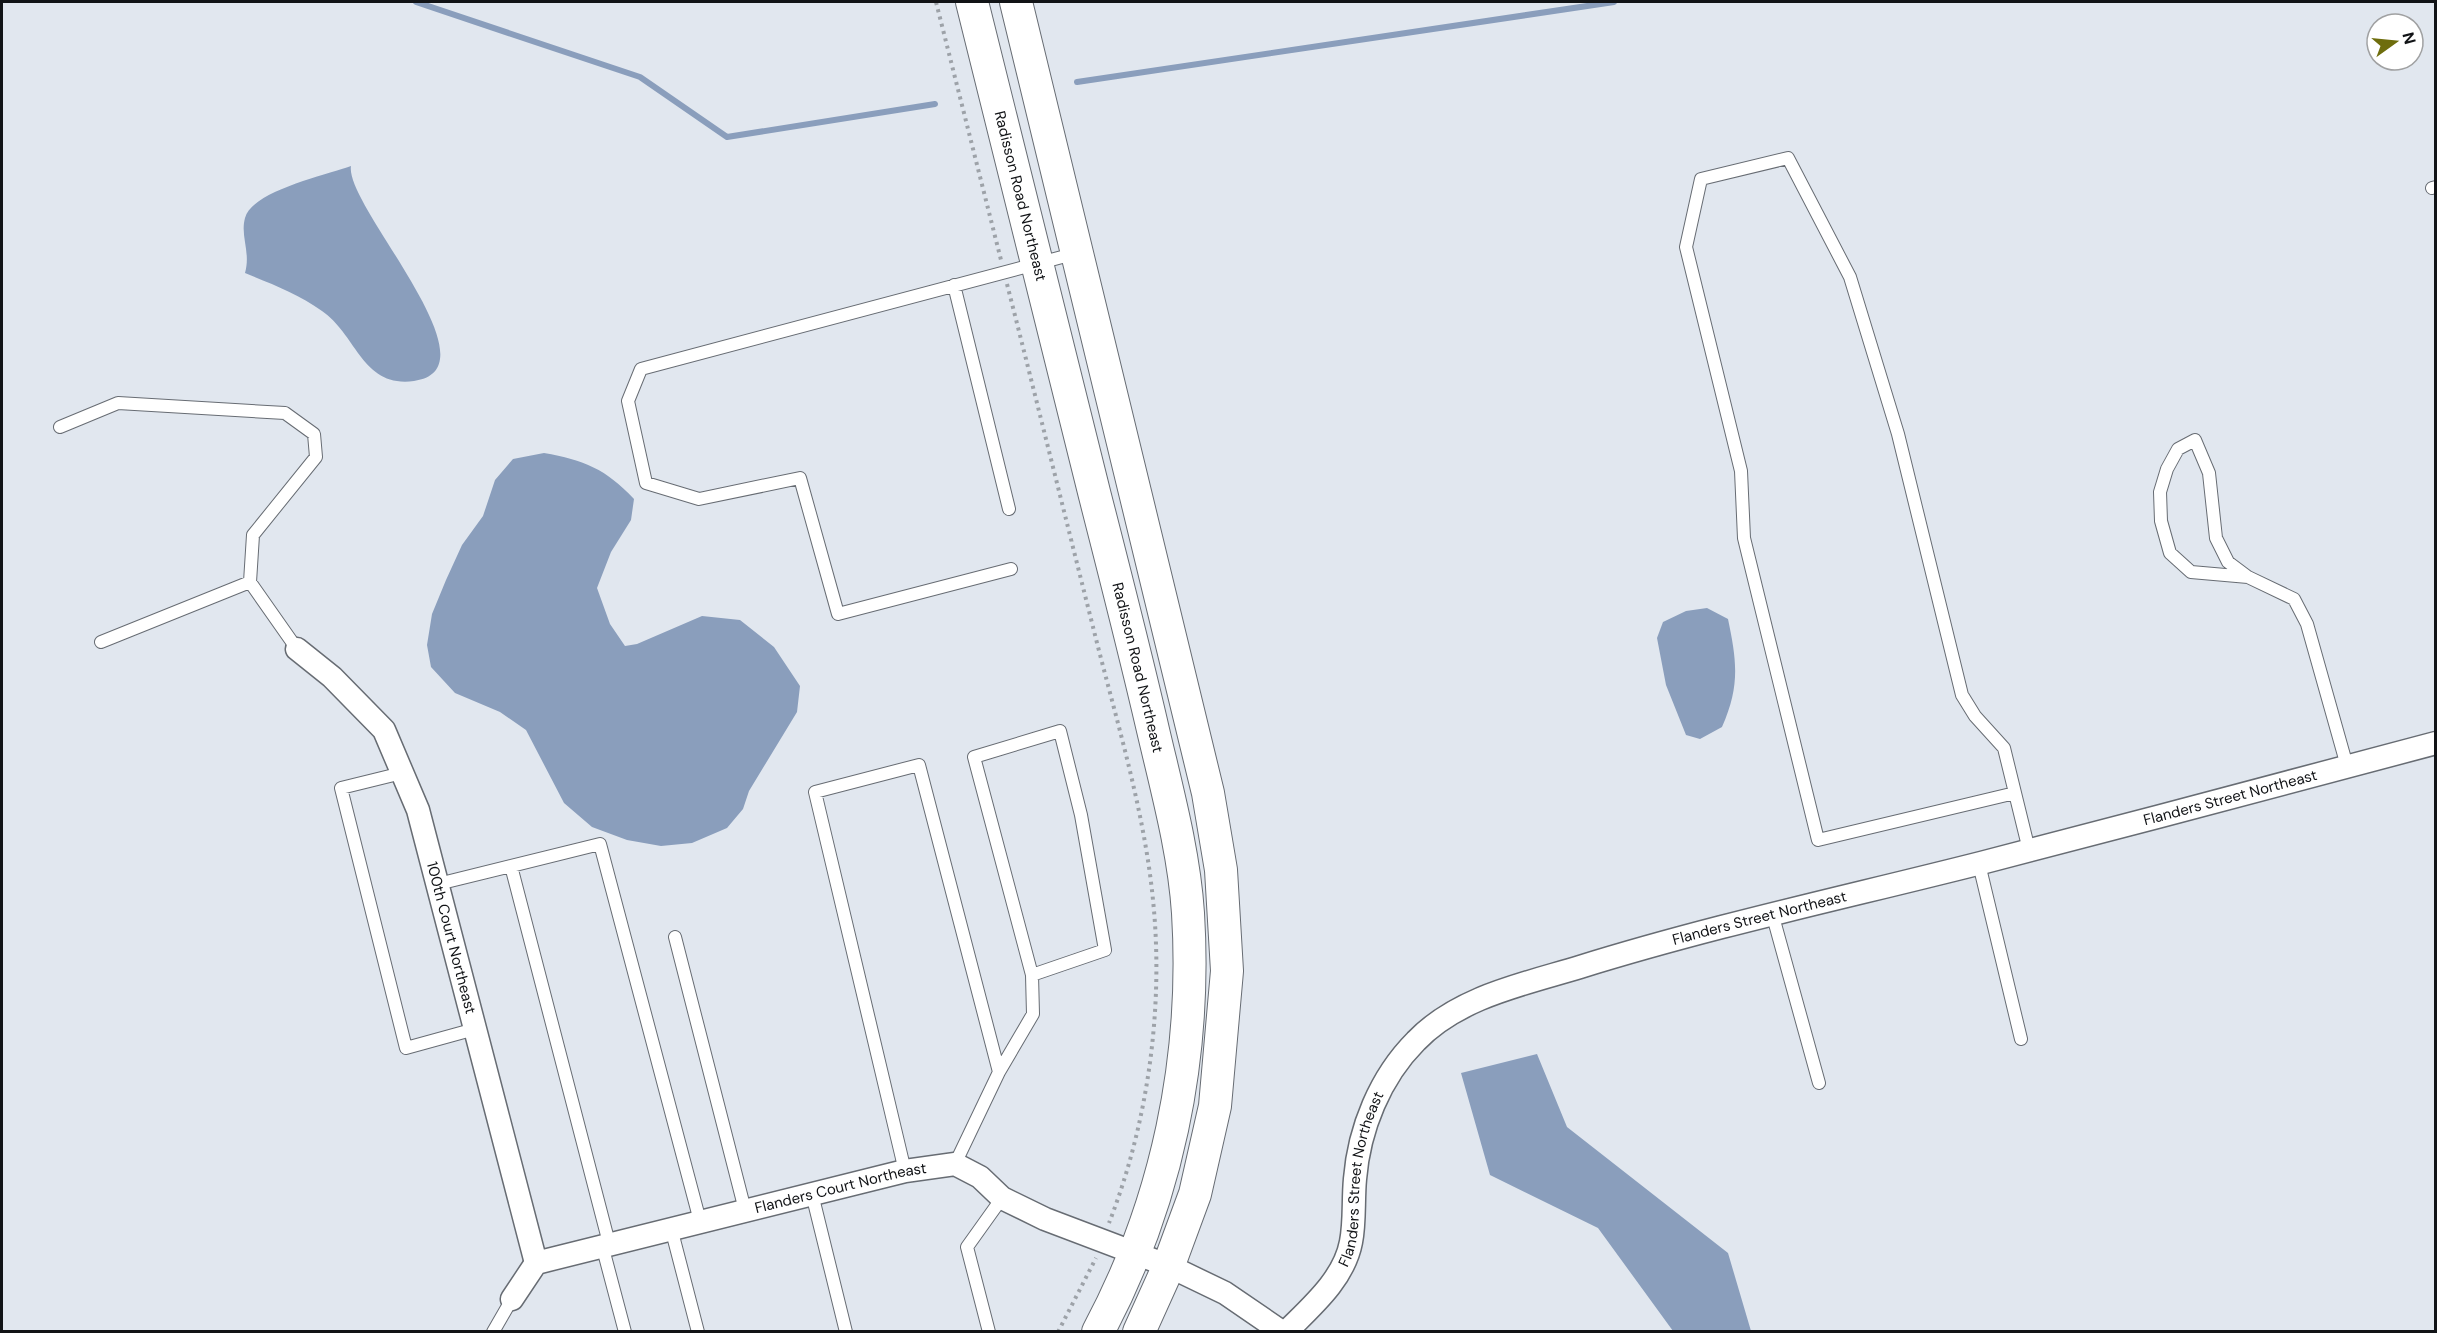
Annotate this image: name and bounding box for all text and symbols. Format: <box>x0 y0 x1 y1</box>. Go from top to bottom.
north arrow <box>2365 12 2425 72</box>
text: N <box>2397 30 2421 47</box>
street label: Radisson Road Northeast <box>990 109 1051 283</box>
street label: Radisson Road Northeast <box>1107 580 1168 755</box>
street label: Flanders Street Northeast <box>2141 765 2319 830</box>
street label: 100th Court Northeast <box>422 859 481 1016</box>
street label: Flanders Street Northeast <box>1670 886 1849 950</box>
street label: Flanders Street Northeast <box>1334 1088 1388 1270</box>
street label: Flanders Court Northeast <box>753 1158 928 1218</box>

